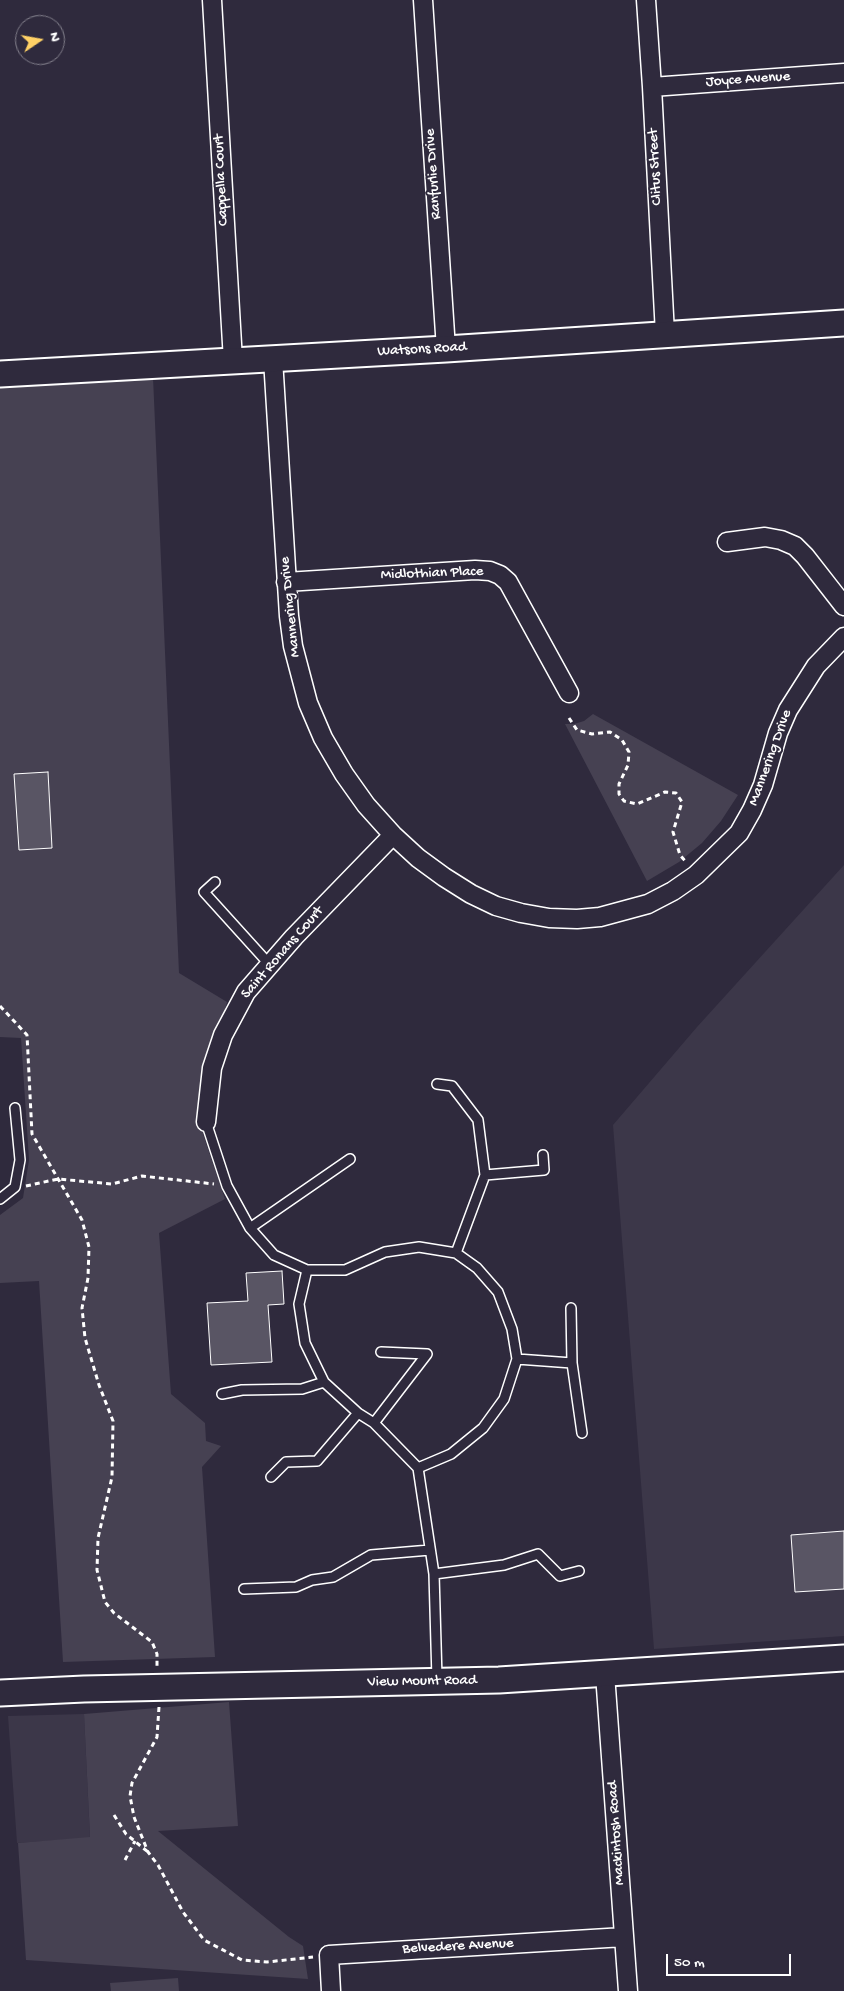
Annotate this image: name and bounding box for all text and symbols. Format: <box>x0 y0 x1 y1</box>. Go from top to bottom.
north arrow <box>15 15 65 65</box>
text: N <box>45 31 63 43</box>
street label: Joyce Avenue <box>705 68 791 92</box>
street label: Ranfurlie Drive <box>422 128 446 220</box>
street label: Clitus Street <box>645 128 667 206</box>
street label: Cappella Court <box>211 134 233 226</box>
street label: Watsons Road <box>377 339 467 361</box>
street label: Mannering Drive <box>277 556 305 658</box>
street label: Midlothian Place <box>380 563 484 585</box>
street label: Mannering Drive <box>745 707 797 809</box>
street label: Saint Ronans Court <box>238 903 328 1003</box>
street label: View Mount Road <box>367 1672 477 1692</box>
street label: Mackintosh Road <box>604 1780 630 1886</box>
street label: Belvedere Avenue <box>402 1935 514 1959</box>
scale bar <box>669 1944 794 1976</box>
text: 50 m <box>674 1954 705 1972</box>

